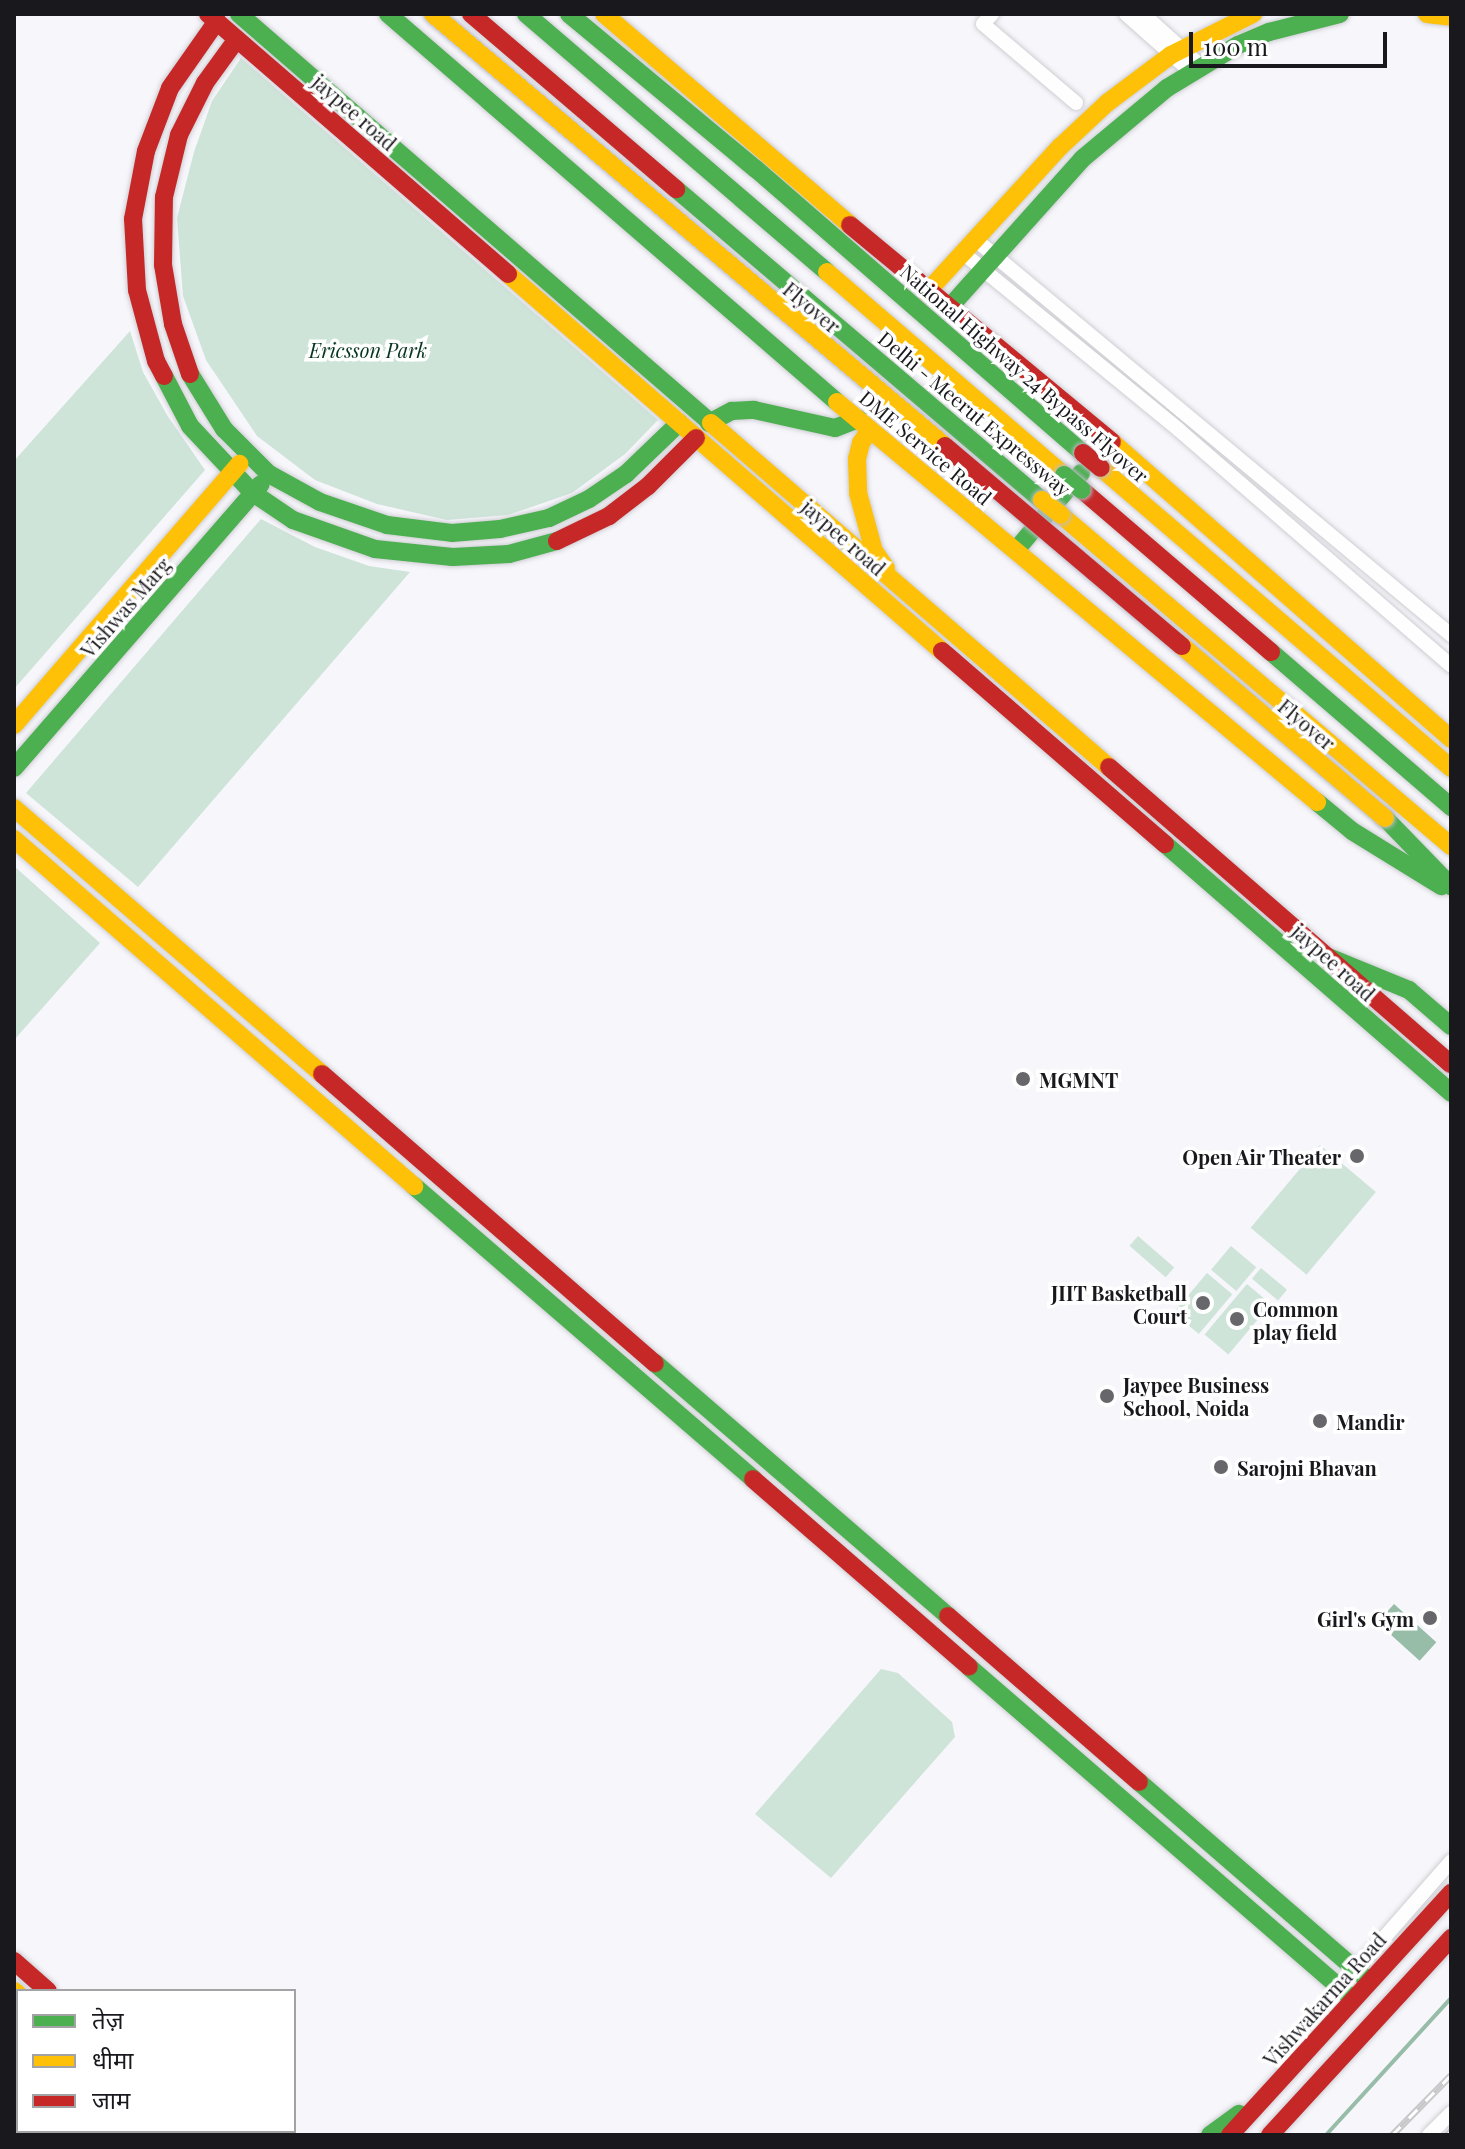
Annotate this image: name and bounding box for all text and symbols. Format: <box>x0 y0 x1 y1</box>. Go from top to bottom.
scale bar <box>1193 16 1391 66</box>
text: 100 m <box>1203 30 1268 62</box>
street label: jaypee road <box>308 69 402 155</box>
street label: National Highway 24 Bypass Flyover <box>896 259 1154 487</box>
street label: Flyover <box>779 276 845 338</box>
street label: Delhi - Meerut Expressway <box>874 326 1076 500</box>
park label: Ericsson Park <box>309 337 427 361</box>
street label: DME Service Road <box>855 385 997 509</box>
street label: jaypee road <box>797 494 891 580</box>
street label: Vishwas Marg <box>75 552 175 662</box>
street label: Flyover <box>1274 693 1340 755</box>
street label: jaypee road <box>1288 919 1380 1005</box>
place label: MGMNT <box>1039 1067 1118 1091</box>
marker: MGMNT <box>1014 1070 1032 1088</box>
place label: Open Air Theater <box>1180 1144 1341 1168</box>
marker: Open Air Theater <box>1348 1147 1366 1165</box>
place label: JIIT Basketball Court <box>1051 1280 1187 1327</box>
marker: JIIT Basketball Court <box>1194 1294 1212 1312</box>
place label: Common play field <box>1253 1296 1338 1343</box>
marker: Common play field <box>1228 1310 1246 1328</box>
place label: Jaypee Business School, Noida <box>1123 1372 1269 1419</box>
marker: Jaypee Business School, Noida <box>1098 1387 1116 1405</box>
place label: Mandir <box>1336 1409 1405 1433</box>
marker: Mandir <box>1311 1412 1329 1430</box>
place label: Sarojni Bhavan <box>1237 1455 1377 1479</box>
marker: Sarojni Bhavan <box>1212 1458 1230 1476</box>
place label: Girl's Gym <box>1317 1606 1414 1630</box>
marker: Girl's Gym <box>1421 1609 1439 1627</box>
street label: Vishwakarma Road <box>1258 1927 1390 2071</box>
legend <box>16 1989 296 2133</box>
text: तेज़ <box>92 2003 124 2035</box>
text: धीमा <box>92 2043 134 2075</box>
text: जाम <box>92 2083 130 2115</box>

